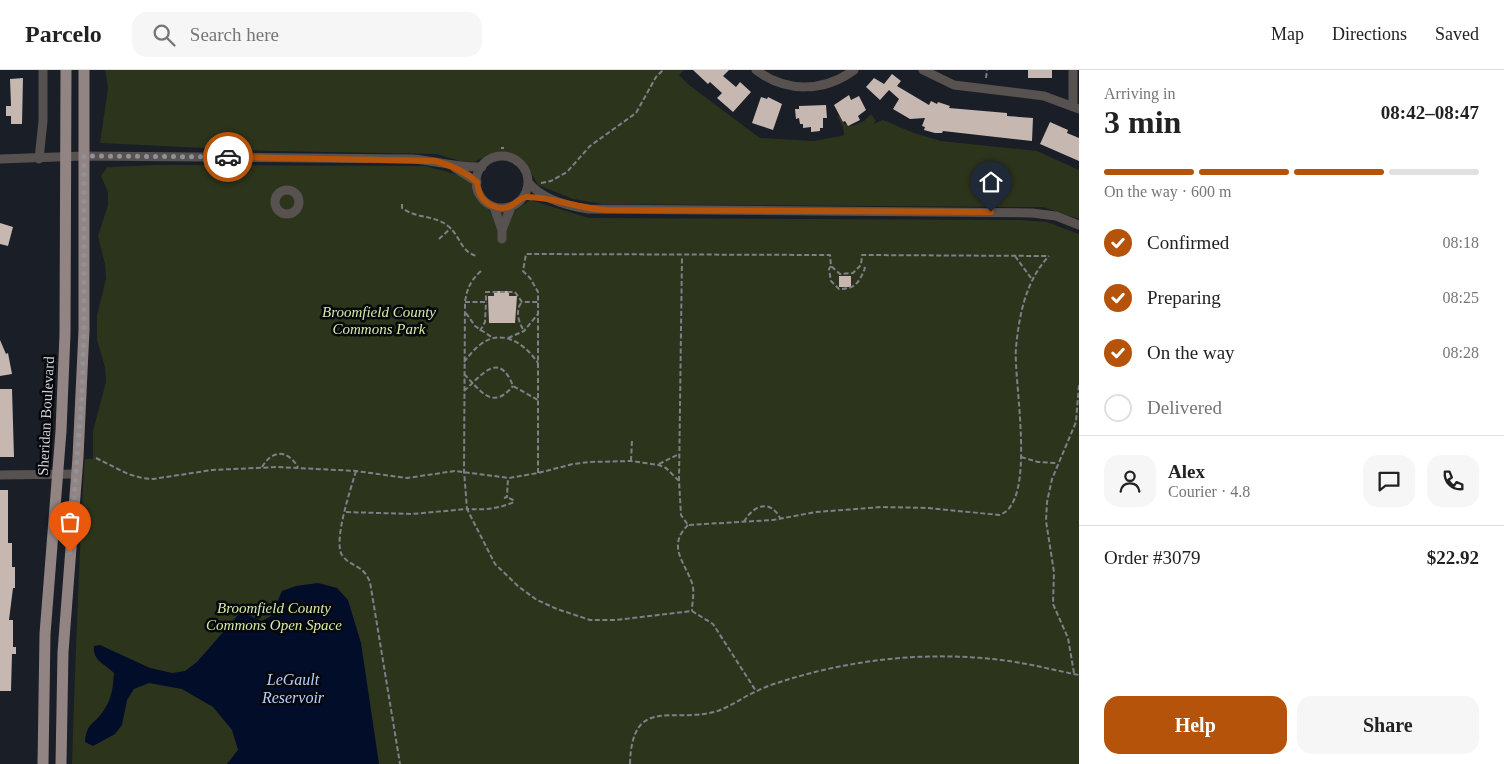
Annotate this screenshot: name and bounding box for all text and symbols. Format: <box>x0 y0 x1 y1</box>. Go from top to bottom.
search box <box>132 12 482 57</box>
text: Parcelo <box>25 21 102 47</box>
icon: search <box>150 21 178 49</box>
text: Search here <box>190 24 279 45</box>
text: Map <box>1271 24 1304 44</box>
text: Directions <box>1332 24 1407 44</box>
text: Saved <box>1435 24 1479 44</box>
text: Arriving in <box>1104 85 1176 102</box>
text: 08:42–08:47 <box>1381 102 1479 123</box>
text: 3 min <box>1104 104 1181 140</box>
courier <box>203 132 253 182</box>
icon: car <box>214 143 242 171</box>
pin <box>970 161 1012 212</box>
icon: home <box>977 168 1005 196</box>
text: On the way · 600 m <box>1104 183 1232 200</box>
icon: check <box>1104 229 1132 257</box>
text: Confirmed <box>1147 232 1229 253</box>
text: 08:18 <box>1443 234 1479 251</box>
icon: check <box>1104 284 1132 312</box>
text: Preparing <box>1147 287 1221 308</box>
text: 08:25 <box>1443 289 1479 306</box>
park label: Broomfield County Commons Park <box>322 304 436 337</box>
icon: check <box>1104 339 1132 367</box>
text: On the way <box>1147 342 1235 363</box>
text: 08:28 <box>1443 344 1479 361</box>
street label: Sheridan Boulevard <box>35 355 57 476</box>
text: Delivered <box>1147 397 1222 418</box>
button: person <box>1104 455 1156 507</box>
button: chat <box>1363 455 1415 507</box>
button: phone <box>1427 455 1479 507</box>
text: Alex <box>1168 461 1205 482</box>
text: Courier · 4.8 <box>1168 483 1250 500</box>
pin <box>49 501 91 552</box>
icon: bag <box>56 508 84 536</box>
text: Order #3079 <box>1104 547 1201 568</box>
text: $22.92 <box>1427 547 1479 568</box>
park label: Broomfield County Commons Open Space <box>206 600 342 633</box>
water label: LeGault Reservoir <box>261 671 325 706</box>
button: Help <box>1104 696 1287 754</box>
button: Share <box>1297 696 1479 754</box>

